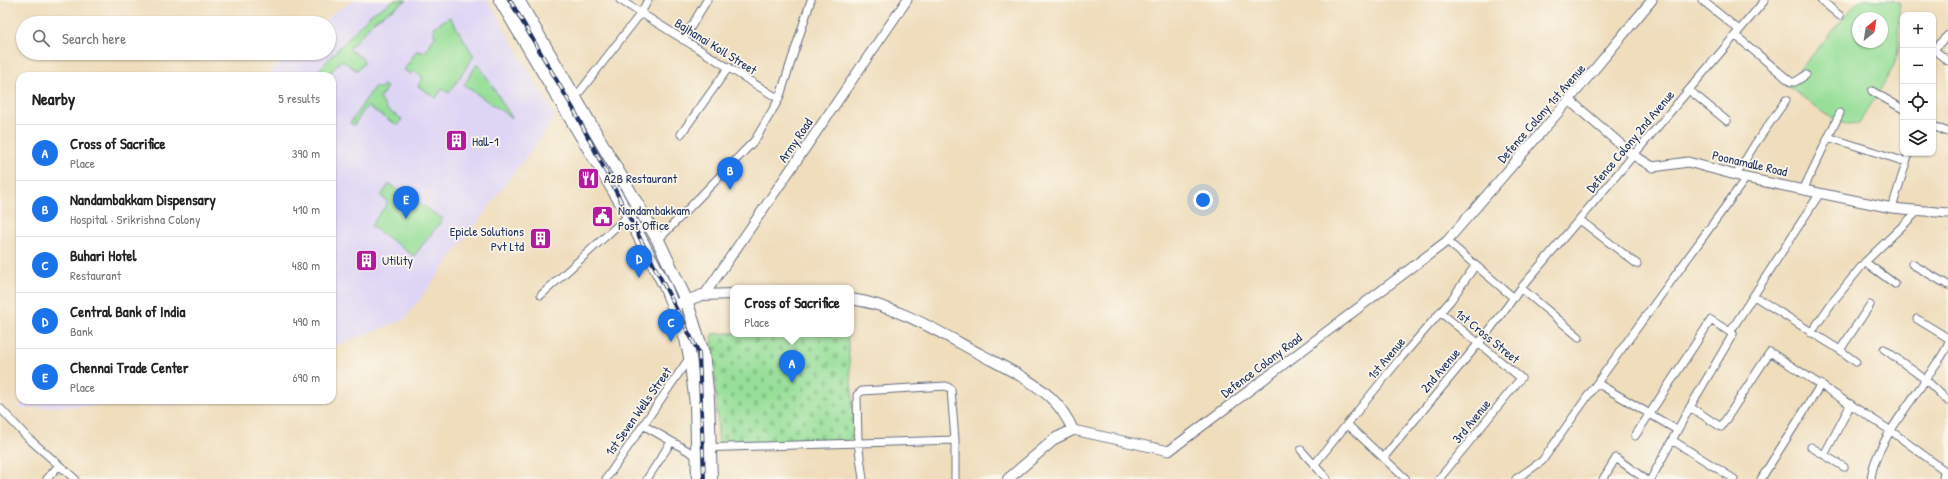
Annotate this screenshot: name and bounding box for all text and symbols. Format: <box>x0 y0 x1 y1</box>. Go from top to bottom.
north arrow <box>1852 12 1888 48</box>
map controls <box>1900 12 1936 156</box>
button: + <box>1900 12 1936 48</box>
street label: Bajhanai Koil Street <box>671 14 761 79</box>
search box <box>16 16 336 60</box>
icon: search <box>30 27 52 49</box>
text: Search here <box>62 28 126 49</box>
button: − <box>1900 48 1936 84</box>
street label: Defence Colony 1st Avenue <box>1493 60 1589 166</box>
button: locate <box>1900 84 1936 120</box>
street label: Defence Colony 2nd Avenue <box>1582 86 1678 196</box>
text: Nearby <box>32 87 75 110</box>
text: 5 results <box>278 89 320 107</box>
street label: Army Road <box>774 114 816 166</box>
button: layers <box>1900 120 1936 156</box>
building icon: Hall-1 <box>443 128 469 154</box>
place label: Hall-1 <box>472 132 499 150</box>
text: Cross of Sacrifice <box>70 133 165 154</box>
text: A <box>42 144 48 162</box>
text: 390 m <box>292 144 320 162</box>
street label: Poonamalle Road <box>1711 146 1789 180</box>
text: Place <box>70 154 95 172</box>
pin: B <box>717 157 743 190</box>
restaurant icon: A2B Restaurant <box>575 165 601 191</box>
place label: A2B Restaurant <box>604 169 678 187</box>
pin: E <box>393 186 419 219</box>
text: Nandambakkam Dispensary <box>70 189 216 210</box>
your location <box>1193 190 1213 210</box>
text: B <box>42 200 48 218</box>
text: 410 m <box>293 200 320 218</box>
place label: Nandambakkam Post Office <box>618 201 690 234</box>
public building icon: Nandambakkam Post Office <box>590 204 616 230</box>
text: Hospital · Srikrishna Colony <box>70 210 200 228</box>
place label: Epicle Solutions Pvt Ltd <box>450 222 524 255</box>
building icon: Epicle Solutions Pvt Ltd <box>527 225 553 251</box>
text: Buhari Hotel <box>70 245 137 266</box>
pin: D <box>626 245 652 278</box>
building icon: Utility <box>353 247 379 273</box>
place label: Utility <box>382 251 413 269</box>
text: C <box>41 256 49 274</box>
text: 480 m <box>292 256 320 274</box>
text: Restaurant <box>70 266 121 284</box>
popup <box>730 285 854 337</box>
text: Cross of Sacrifice <box>744 292 840 313</box>
text: Central Bank of India <box>70 301 185 322</box>
street label: 1st Cross Street <box>1452 305 1524 368</box>
pin: C <box>658 309 684 342</box>
text: D <box>42 312 48 330</box>
text: 490 m <box>293 312 320 330</box>
text: Place <box>744 313 769 331</box>
text: Bank <box>70 322 93 340</box>
street label: Defence Colony Road <box>1217 329 1305 401</box>
street label: 1st Avenue <box>1363 333 1409 383</box>
street label: 2nd Avenue <box>1416 344 1464 396</box>
pin: A <box>779 350 805 383</box>
text: Chennai Trade Center <box>70 357 189 378</box>
street label: 1st Seven Wells Street <box>601 363 676 459</box>
text: E <box>42 368 48 386</box>
text: 690 m <box>292 368 320 386</box>
text: Place <box>70 378 95 396</box>
street label: 3rd Avenue <box>1448 395 1494 447</box>

